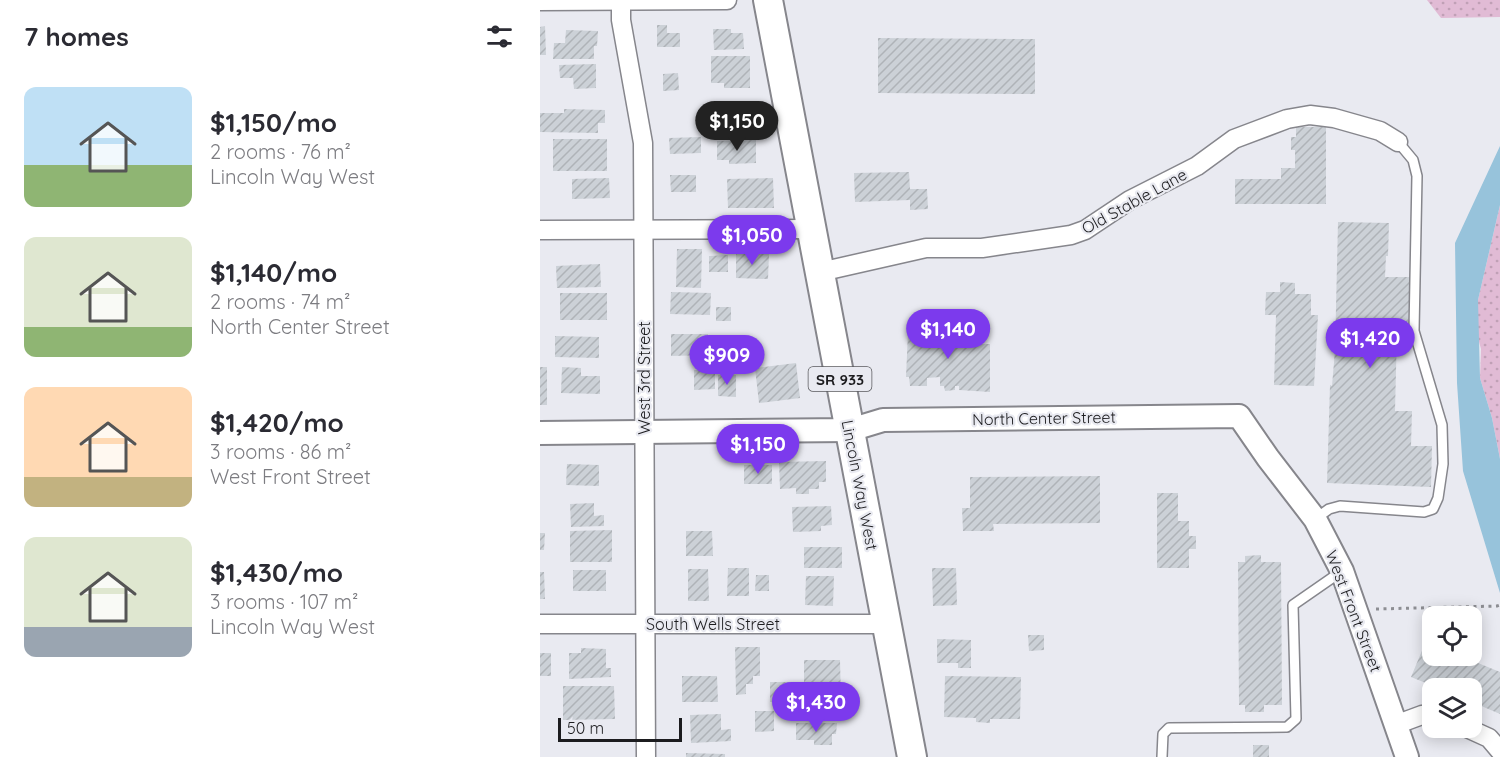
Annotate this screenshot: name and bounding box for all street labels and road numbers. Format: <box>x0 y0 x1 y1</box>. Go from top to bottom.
street label: Old Stable Lane <box>1078 164 1190 238</box>
street label: West 3rd Street <box>634 321 654 435</box>
road number: SR 933 <box>808 367 872 391</box>
street label: North Center Street <box>972 407 1116 429</box>
street label: Lincoln Way West <box>838 418 882 552</box>
street label: West Front Street <box>1322 547 1386 675</box>
street label: South Wells Street <box>646 614 780 634</box>

